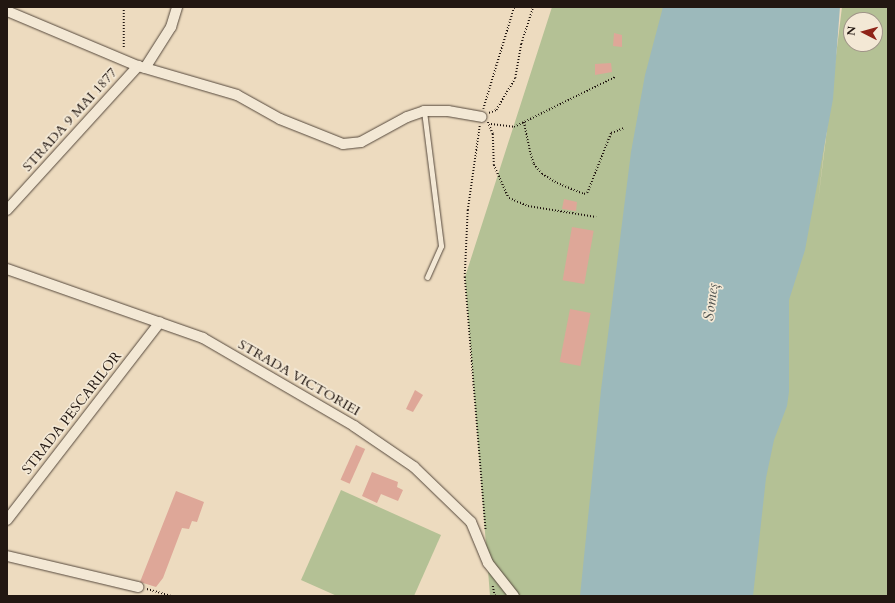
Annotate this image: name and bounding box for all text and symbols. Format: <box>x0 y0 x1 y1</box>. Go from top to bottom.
north arrow <box>843 12 883 52</box>
text: N <box>844 25 860 36</box>
street label: STRADA 9 MAI 1877 <box>19 65 121 175</box>
water label: Someș <box>700 282 722 322</box>
street label: STRADA VICTORIEI <box>235 336 363 420</box>
street label: STRADA PESCARILOR <box>19 348 125 478</box>

